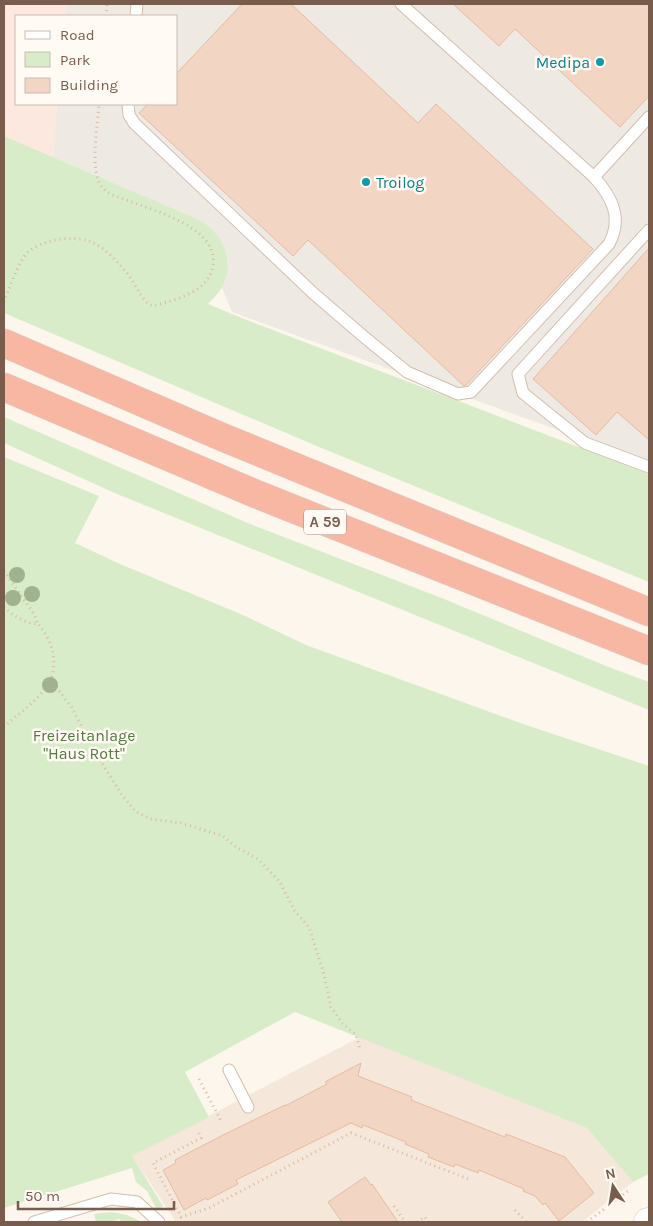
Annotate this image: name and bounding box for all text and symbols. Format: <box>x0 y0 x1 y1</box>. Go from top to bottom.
legend <box>15 15 178 105</box>
text: Road <box>60 26 95 44</box>
text: Park <box>60 51 90 69</box>
place label: Medipa <box>536 53 590 72</box>
marker: Medipa <box>594 56 606 68</box>
text: Building <box>60 76 118 94</box>
place label: Troilog <box>376 173 424 192</box>
marker: Troilog <box>360 176 372 188</box>
road number: A 59 <box>304 510 346 534</box>
park label: Freizeitanlage "Haus Rott" <box>33 726 135 763</box>
north arrow <box>588 1161 638 1211</box>
text: N <box>604 1164 617 1183</box>
scale bar <box>18 1178 174 1210</box>
text: 50 m <box>25 1187 60 1205</box>

